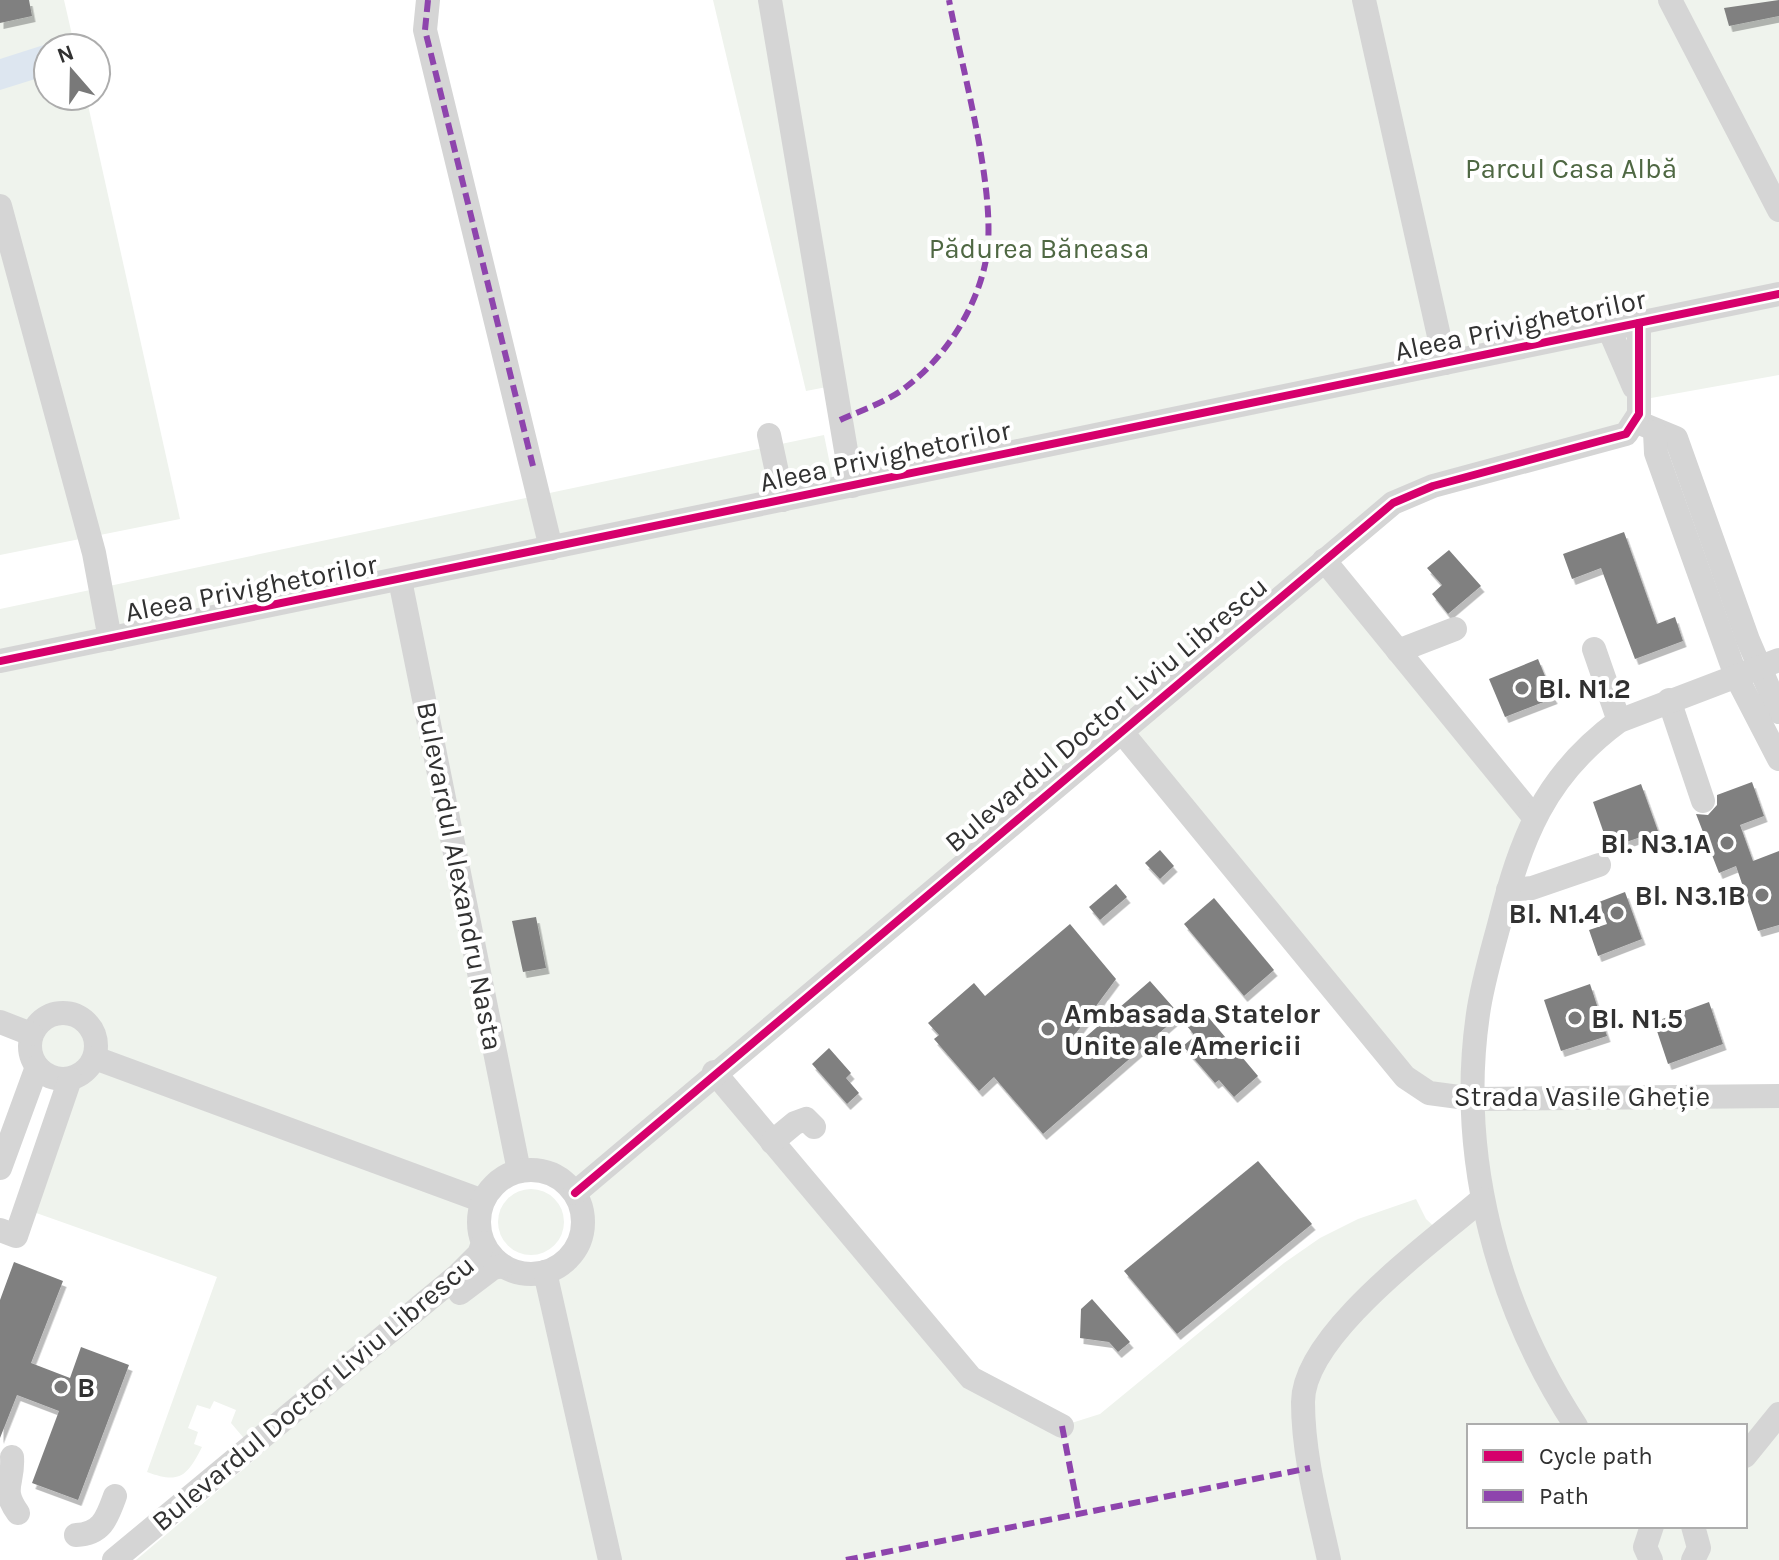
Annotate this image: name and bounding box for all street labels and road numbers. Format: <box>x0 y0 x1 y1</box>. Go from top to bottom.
street label: Aleea Privighetorilor <box>1391 282 1649 368</box>
street label: Aleea Privighetorilor <box>756 413 1014 499</box>
street label: Aleea Privighetorilor <box>122 547 381 629</box>
street label: Bulevardul Doctor Liviu Librescu <box>938 569 1274 859</box>
street label: Bulevardul Alexandru Nasta <box>410 699 510 1053</box>
street label: Strada Vasile Gheție <box>1454 1080 1710 1113</box>
street label: Bulevardul Doctor Liviu Librescu <box>145 1248 481 1538</box>

